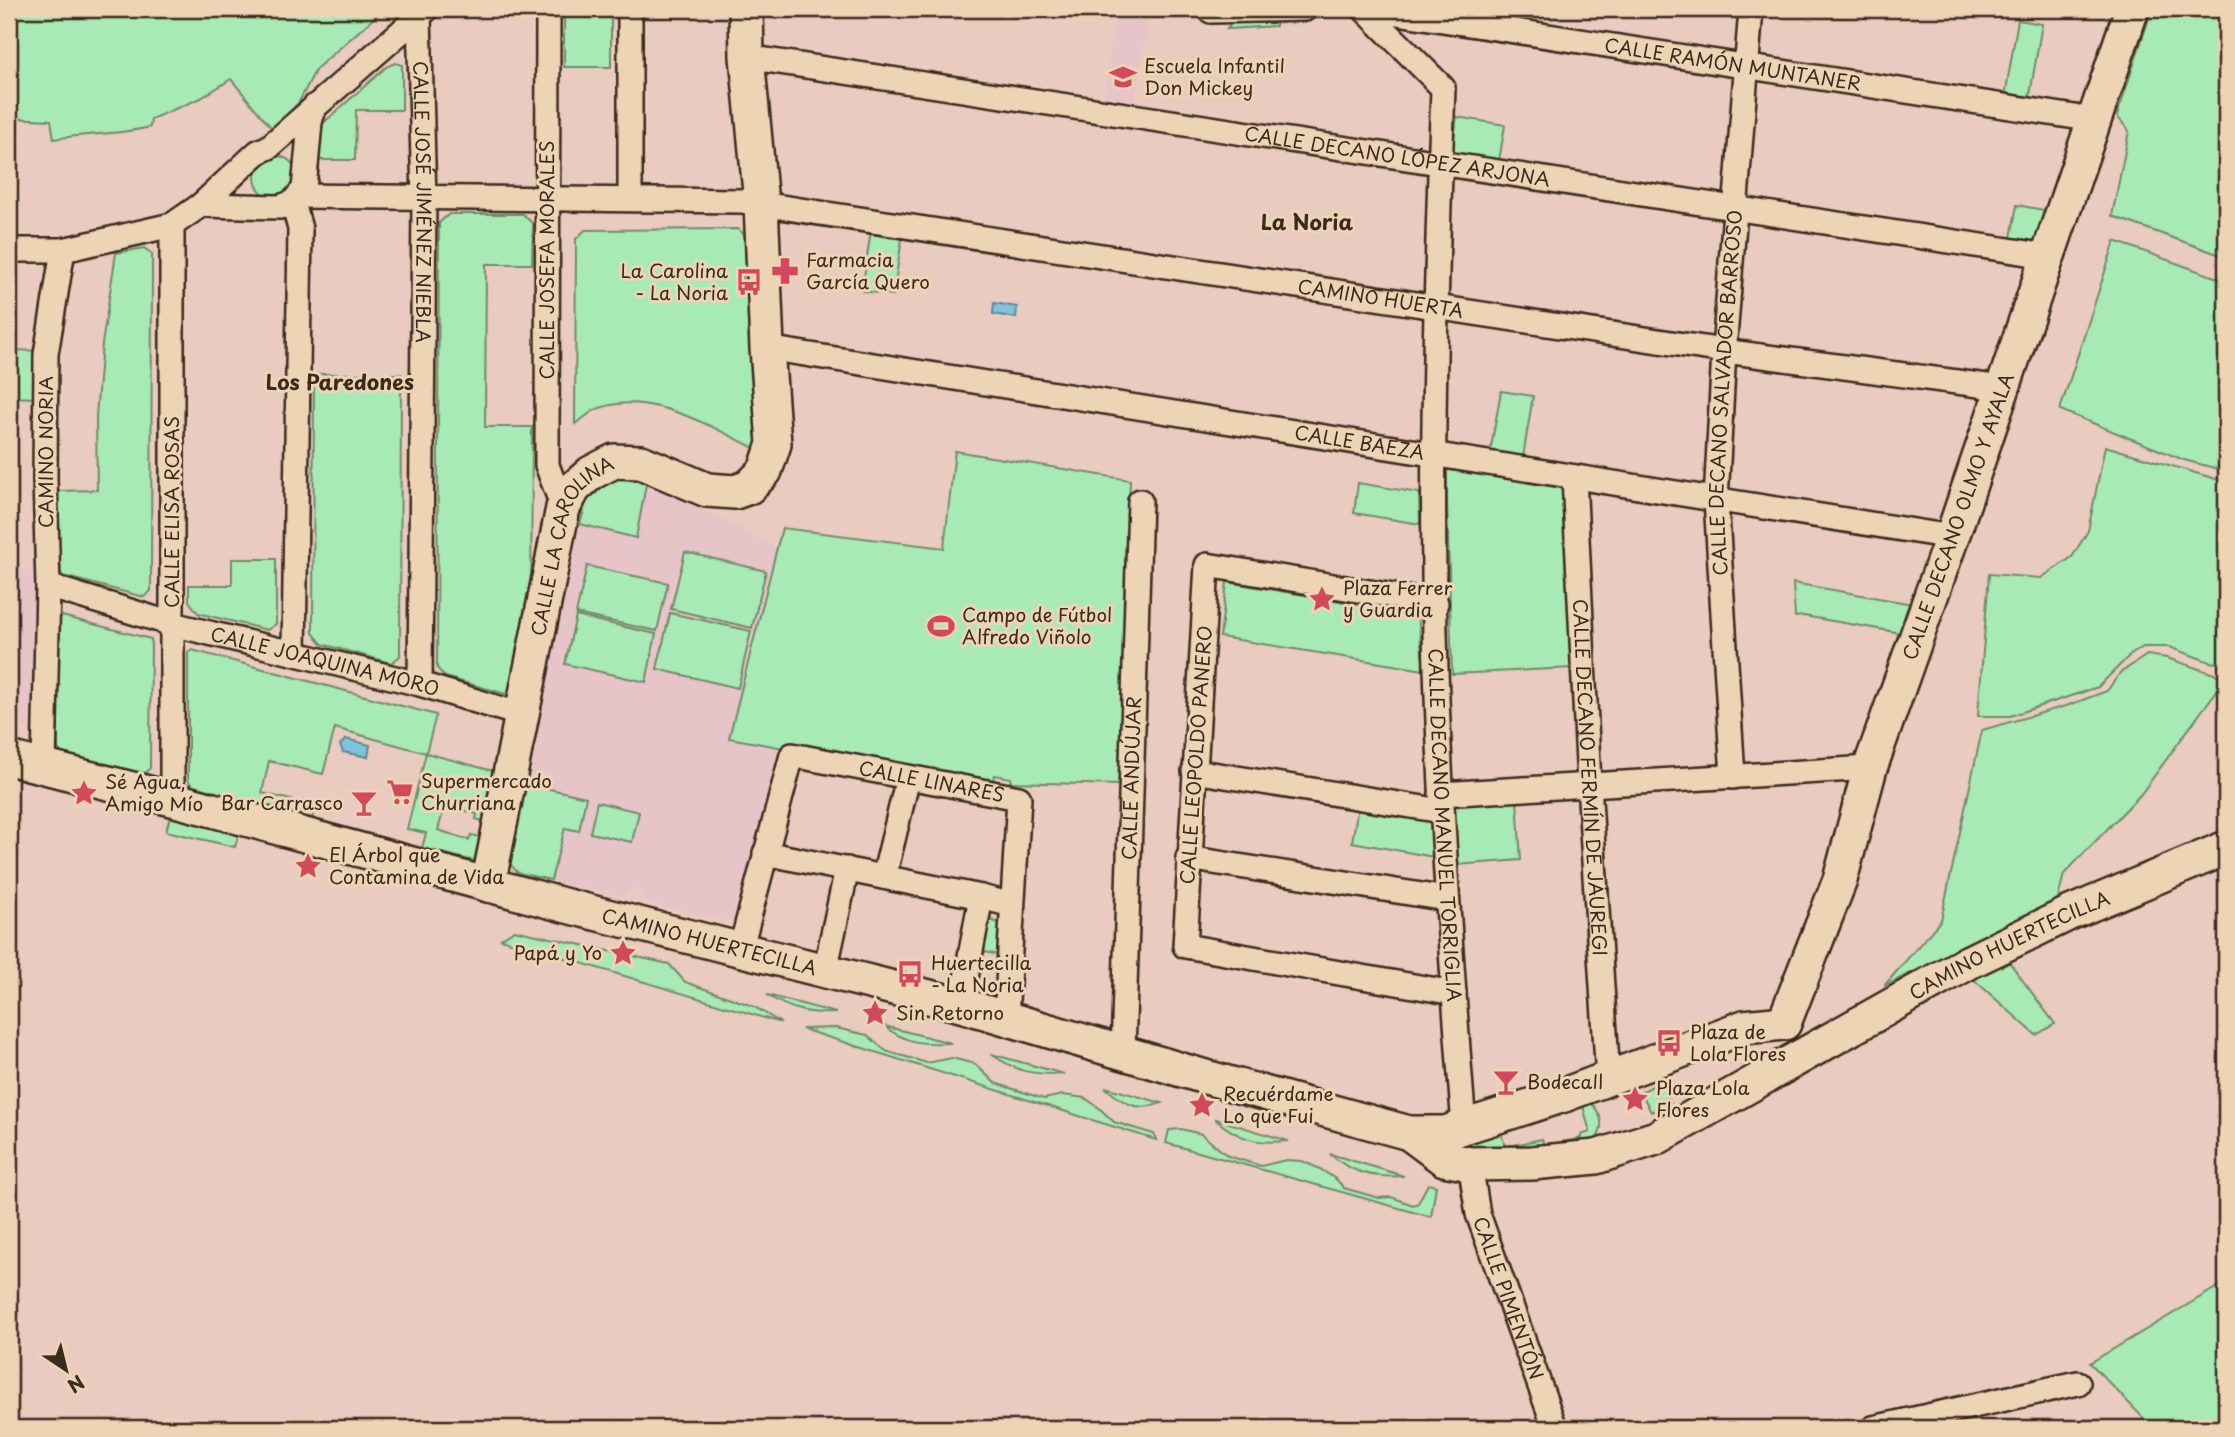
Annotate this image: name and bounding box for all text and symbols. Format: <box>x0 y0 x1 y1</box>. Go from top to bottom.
street label: CALLE RAMÓN MUNTANER <box>1603 30 1863 97</box>
place label: Escuela Infantil Don Mickey <box>1144 51 1285 101</box>
street label: CALLE JOSÉ JIMÉNEZ NIEBLA <box>407 61 439 343</box>
school or university icon: Escuela Infantil Don Mickey <box>1108 62 1138 92</box>
street label: CALLE DECANO LÓPEZ ARJONA <box>1243 118 1552 193</box>
street label: CALLE JOSEFA MORALES <box>532 141 560 379</box>
district label: La Noria <box>1261 205 1354 237</box>
street label: CALLE DECANO SALVADOR BARROSO <box>1701 209 1748 577</box>
place label: Farmacia García Quero <box>806 245 930 295</box>
place label: La Carolina - La Noria <box>621 256 728 306</box>
pharmacy icon: Farmacia García Quero <box>770 256 800 286</box>
bus stop icon: La Carolina - La Noria <box>734 267 764 297</box>
street label: CAMINO HUERTA <box>1296 271 1466 324</box>
district label: Los Paredones <box>266 365 414 397</box>
street label: CALLE DECANO OLMO Y AYALA <box>1894 369 2020 664</box>
street label: CAMINO NORIA <box>31 376 59 528</box>
street label: CALLE ELISA ROSAS <box>157 416 185 608</box>
street label: CALLE BAEZA <box>1293 417 1427 466</box>
street label: CALLE LA CAROLINA <box>523 449 618 638</box>
place label: Plaza Ferrer y Guardia <box>1343 573 1453 623</box>
place icon: Plaza Ferrer y Guardia <box>1307 584 1337 614</box>
street label: CALLE DECANO FERMÍN DE JÁUREGI <box>1567 598 1615 957</box>
place label: Campo de Fútbol Alfredo Viñolo <box>962 600 1112 650</box>
sports icon: Campo de Fútbol Alfredo Viñolo <box>926 611 956 641</box>
street label: CALLE JOAQUINA MORO <box>208 619 443 702</box>
street label: CALLE LEOPOLDO PANERO <box>1172 625 1218 885</box>
street label: CALLE DECANO MANUEL TORRIGLIA <box>1422 648 1469 1002</box>
street label: CALLE ANDÚJAR <box>1114 696 1147 860</box>
street label: CALLE LINARES <box>857 753 1007 808</box>
place label: Supermercado Churriana <box>421 766 552 816</box>
place label: Sé Agua, Amigo Mío <box>105 767 203 817</box>
supermarket icon: Supermercado Churriana <box>385 777 415 807</box>
place icon: Sé Agua, Amigo Mío <box>69 778 99 808</box>
place label: Bar Carrasco <box>221 788 343 816</box>
bar icon: Bar Carrasco <box>349 788 379 818</box>
place label: El Árbol que Contamina de Vida <box>329 840 504 890</box>
place icon: El Árbol que Contamina de Vida <box>293 851 323 881</box>
street label: CAMINO HUERTECILLA <box>1903 883 2114 1006</box>
street label: CAMINO HUERTECILLA <box>599 900 820 981</box>
place label: Papá y Yo <box>514 938 602 966</box>
place icon: Papá y Yo <box>608 938 638 968</box>
place label: Huertecilla - La Noria <box>931 948 1032 998</box>
bus stop icon: Huertecilla - La Noria <box>895 959 925 989</box>
place icon: Sin Retorno <box>860 998 890 1028</box>
place label: Sin Retorno <box>896 998 1004 1026</box>
place label: Plaza de Lola Flores <box>1690 1017 1786 1067</box>
bus stop icon: Plaza de Lola Flores <box>1654 1028 1684 1058</box>
bar icon: Bodecall <box>1491 1067 1521 1097</box>
place label: Bodecall <box>1527 1067 1603 1095</box>
place label: Plaza Lola Flores <box>1656 1073 1750 1123</box>
place label: Recuérdame Lo que Fui <box>1223 1079 1334 1129</box>
place icon: Plaza Lola Flores <box>1620 1084 1650 1114</box>
place icon: Recuérdame Lo que Fui <box>1187 1090 1217 1120</box>
street label: CALLE PIMENTÓN <box>1467 1212 1551 1383</box>
north arrow <box>32 1336 102 1406</box>
text: N <box>62 1369 91 1401</box>

